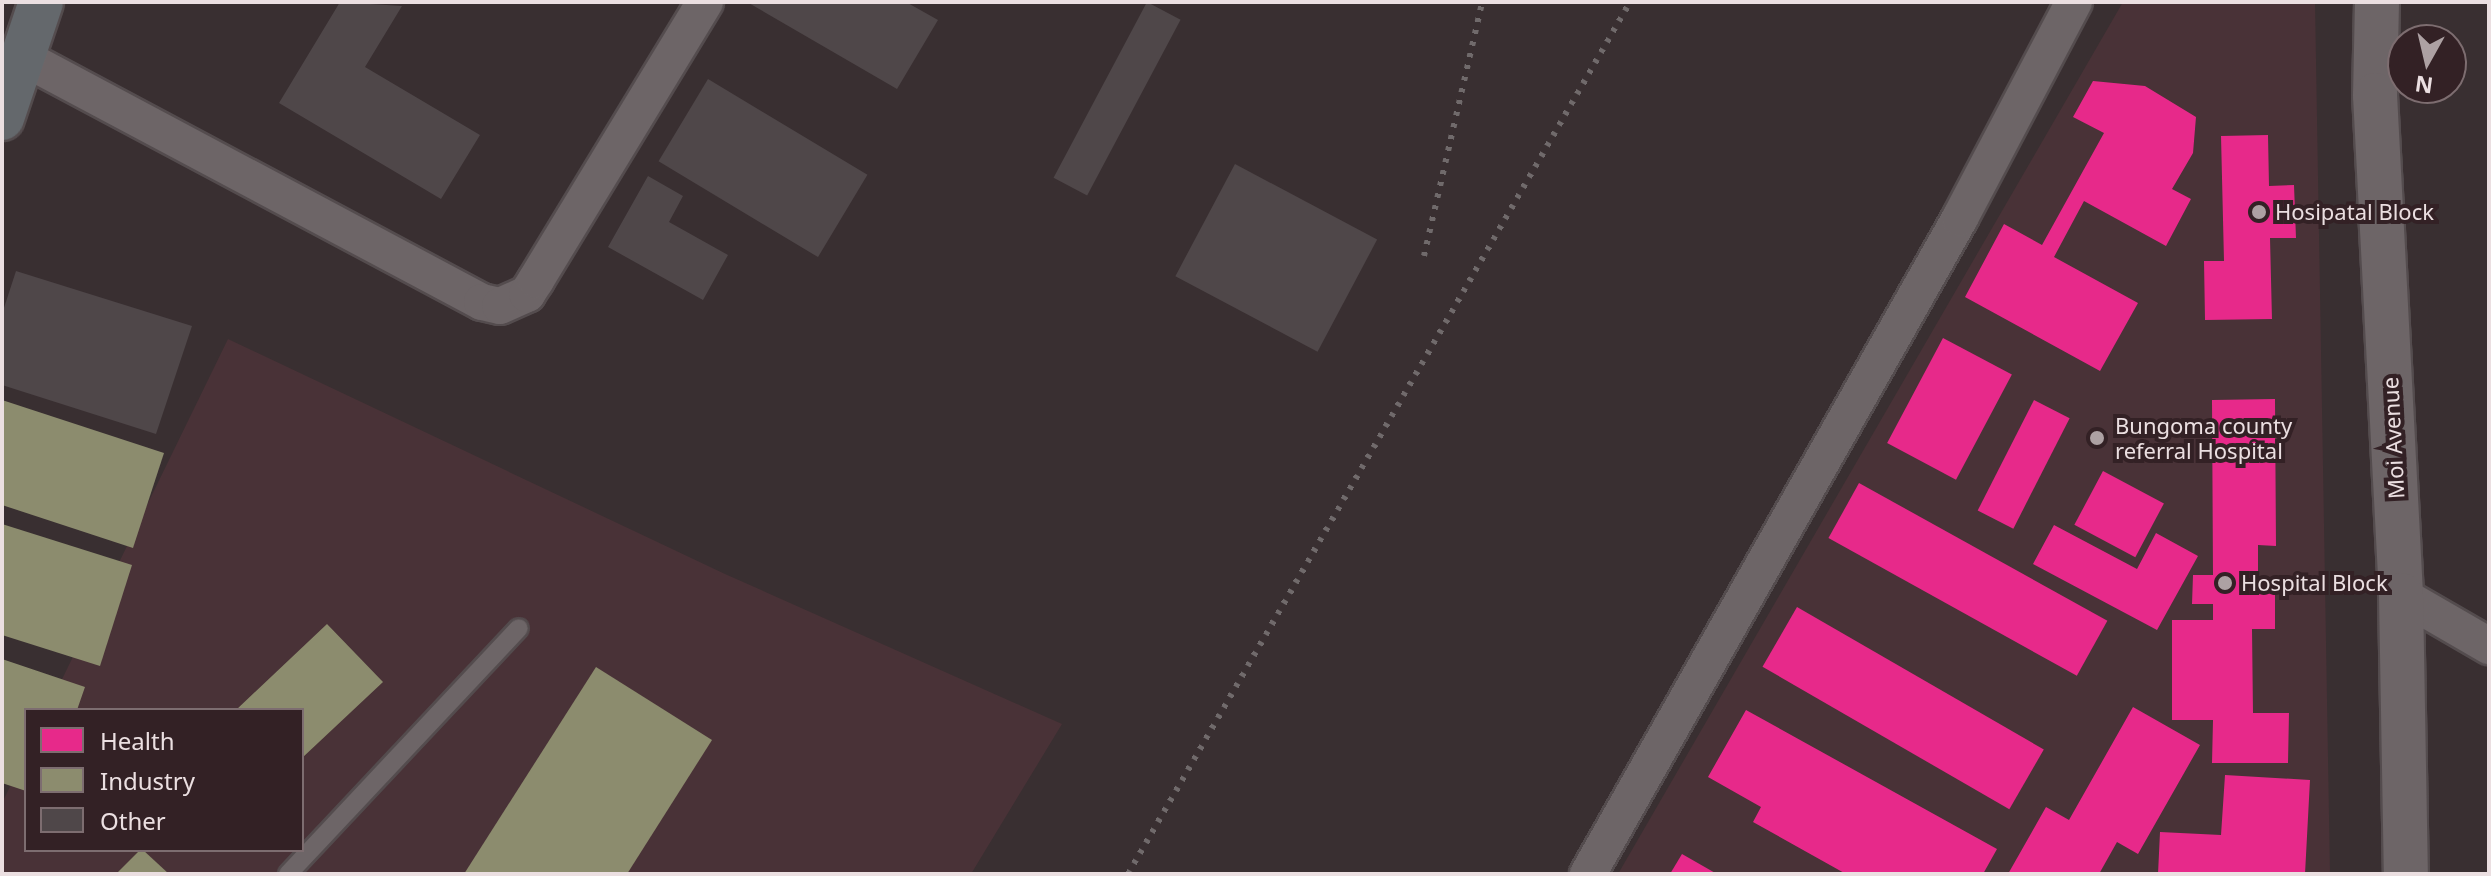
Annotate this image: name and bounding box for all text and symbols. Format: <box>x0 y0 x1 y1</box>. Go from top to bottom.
north arrow <box>2387 24 2467 104</box>
text: N <box>2413 70 2435 102</box>
place label: Hosipatal Block <box>2275 199 2434 225</box>
marker: Hosipatal Block <box>2250 203 2268 221</box>
street label: Moi Avenue <box>2377 376 2409 500</box>
place label: Bungoma county referral Hospital <box>2115 412 2292 464</box>
marker: Bungoma county referral Hospital <box>2086 427 2108 449</box>
place label: Hospital Block <box>2241 570 2388 596</box>
marker: Hospital Block <box>2216 574 2234 592</box>
legend <box>24 708 304 852</box>
text: Health <box>100 724 174 757</box>
text: Industry <box>100 764 195 797</box>
text: Other <box>100 804 166 837</box>

